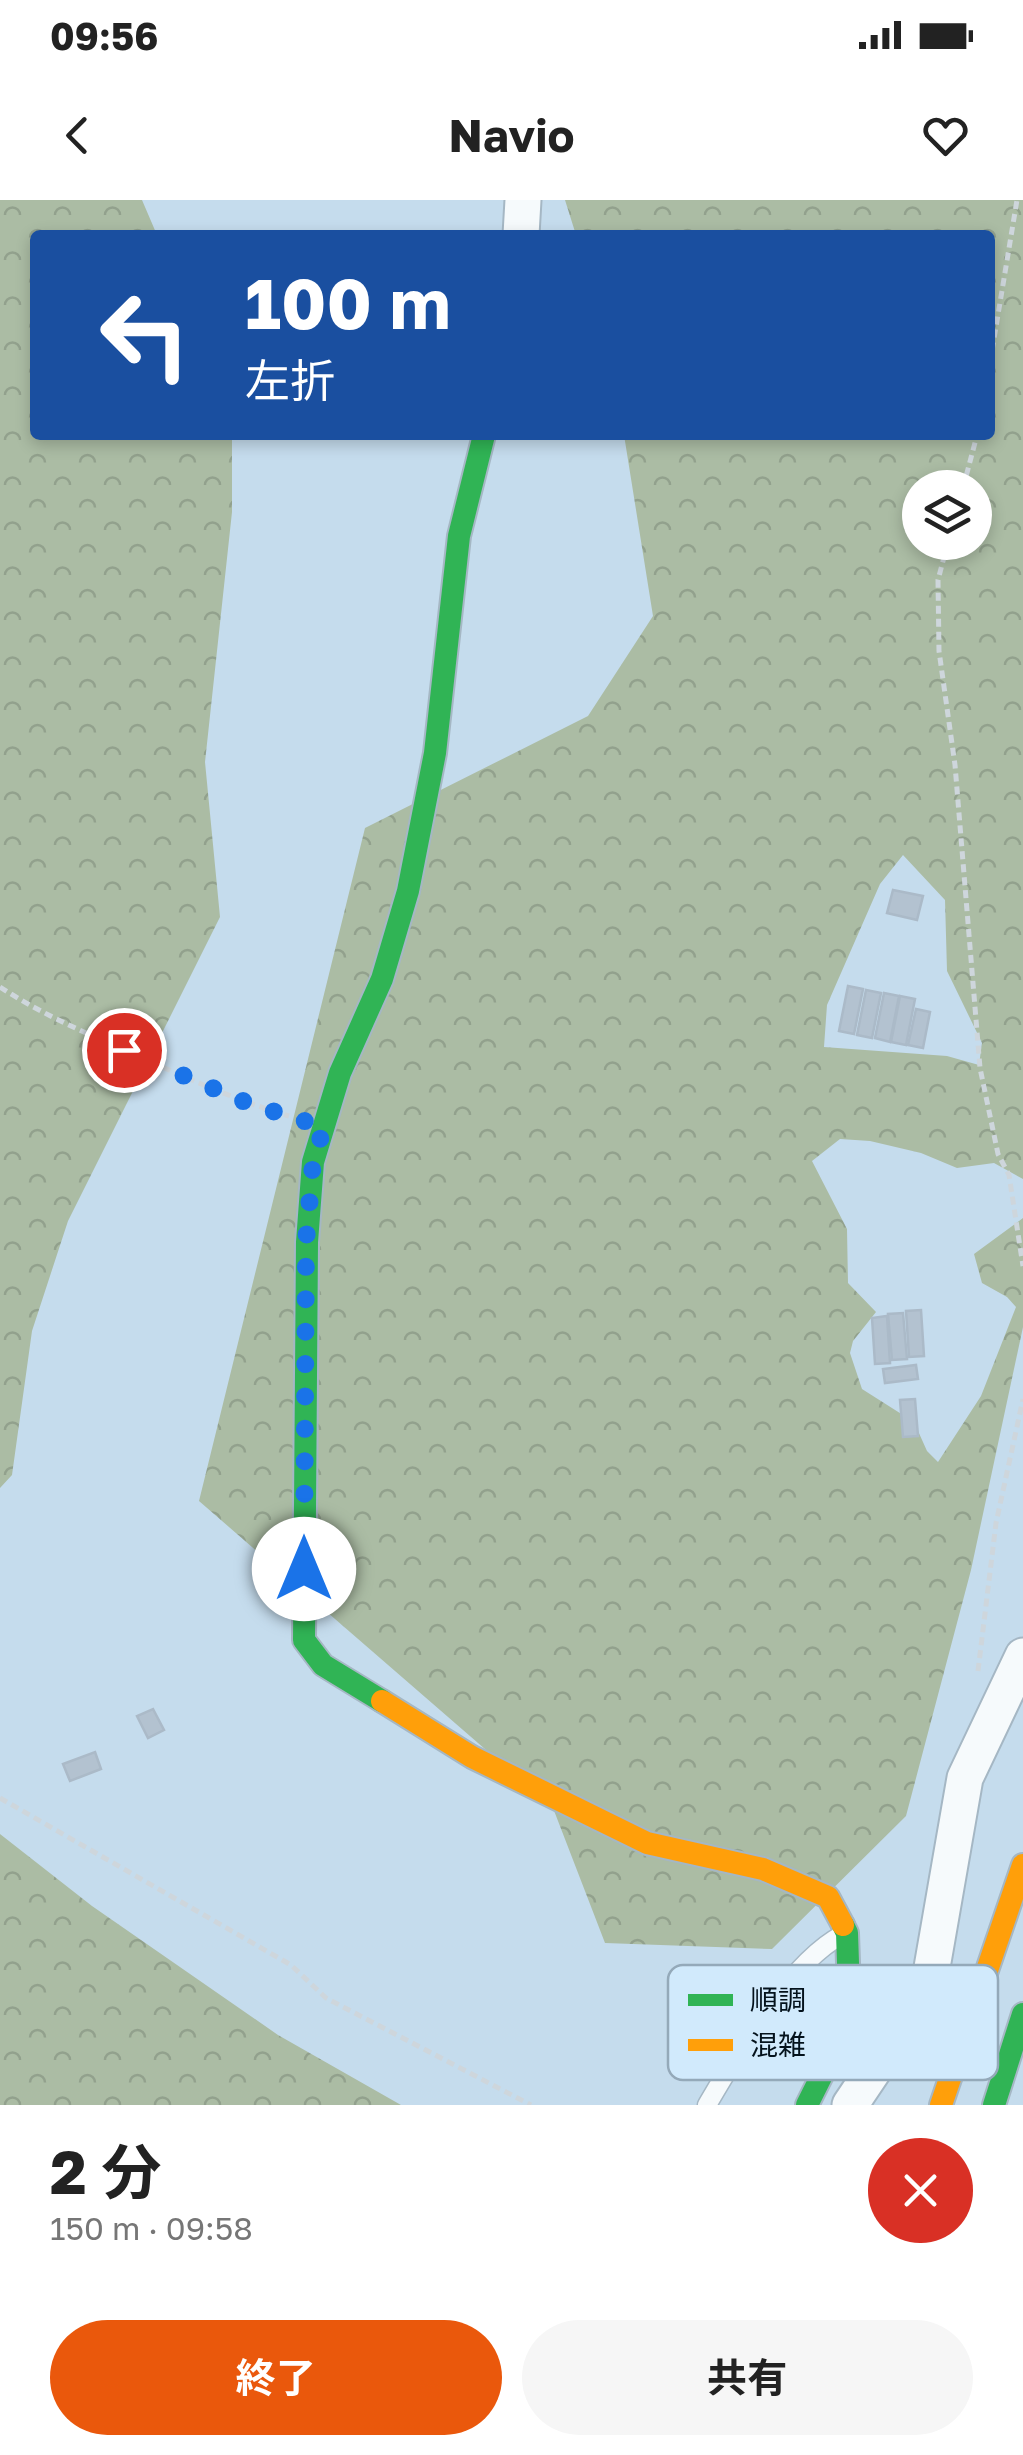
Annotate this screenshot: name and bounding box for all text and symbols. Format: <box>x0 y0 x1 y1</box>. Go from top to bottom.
text: 09:56 <box>50 13 158 58</box>
icon: back <box>50 108 105 163</box>
text: Navio <box>449 108 574 162</box>
icon: heart <box>918 108 973 163</box>
text: 100 m <box>245 260 451 344</box>
icon: left <box>80 270 210 400</box>
text: 左折 <box>245 353 335 407</box>
map controls <box>902 470 992 560</box>
button: layers <box>902 470 992 560</box>
pin <box>82 1008 167 1093</box>
icon: arrive <box>97 1023 152 1078</box>
position arrow <box>252 1517 356 1621</box>
legend <box>668 1965 998 2080</box>
text: 順調 <box>750 1983 806 2016</box>
text: 混雑 <box>750 2028 806 2061</box>
text: 2 分 <box>50 2135 162 2207</box>
button: close <box>868 2138 973 2243</box>
text: 150 m · 09:58 <box>50 2209 253 2247</box>
button: 終了 <box>50 2320 502 2435</box>
button: 共有 <box>522 2320 973 2435</box>

